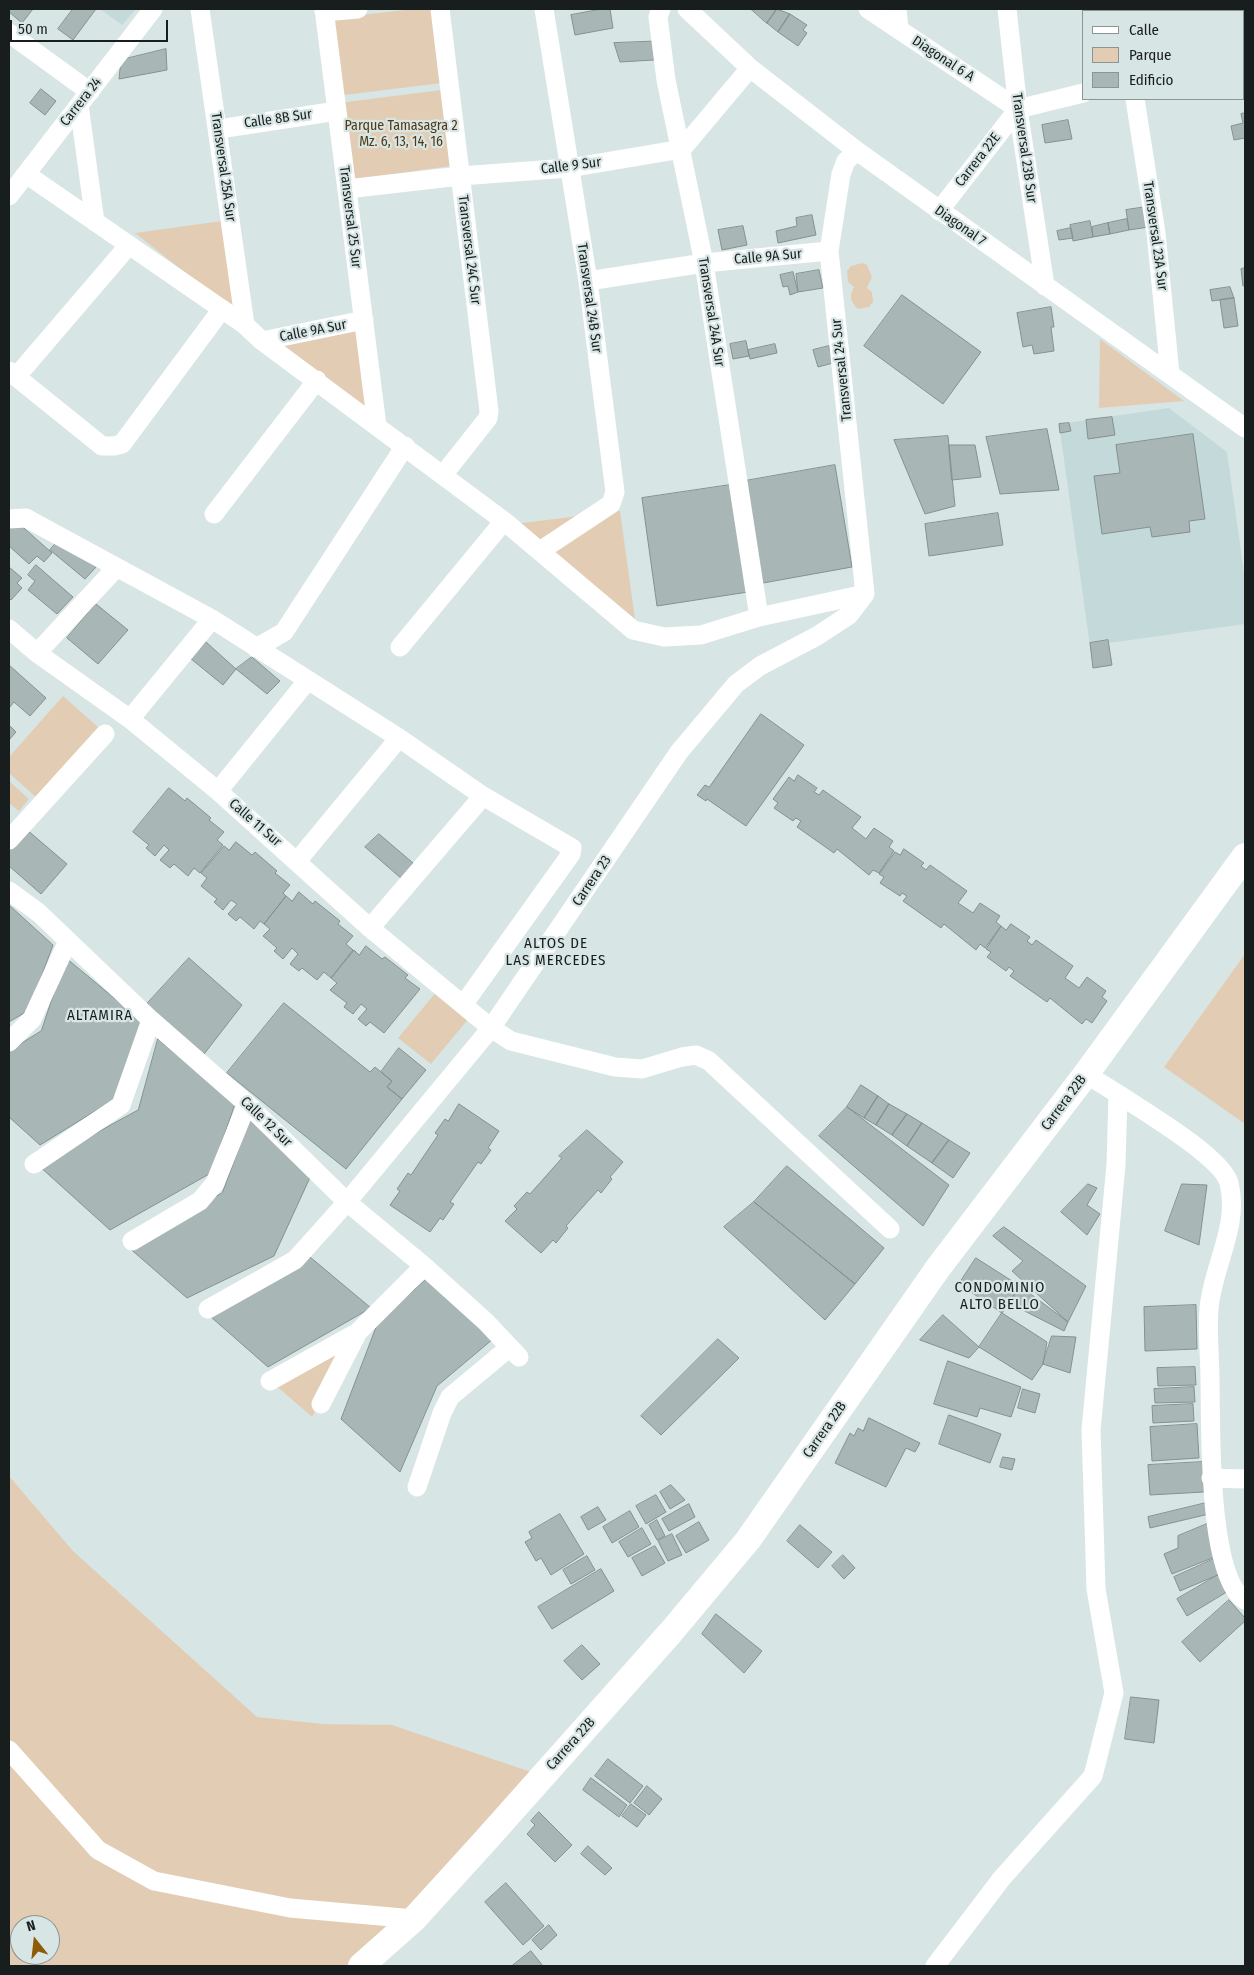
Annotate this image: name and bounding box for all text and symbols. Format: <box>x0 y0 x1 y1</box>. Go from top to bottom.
scale bar <box>12 10 170 42</box>
legend <box>1082 10 1244 100</box>
text: 50 m <box>18 20 48 38</box>
text: Calle <box>1129 21 1159 39</box>
street label: Diagonal 6 A <box>909 33 977 85</box>
text: Parque <box>1129 46 1172 64</box>
text: Edificio <box>1129 71 1174 89</box>
street label: Carrera 24 <box>57 74 105 130</box>
street label: Transversal 23B Sur <box>1008 92 1040 204</box>
street label: Calle 8B Sur <box>243 106 313 132</box>
street label: Transversal 25A Sur <box>207 111 239 223</box>
park label: Parque Tamasagra 2 Mz. 6, 13, 14, 16 <box>344 118 458 150</box>
street label: Carrera 22E <box>952 130 1004 190</box>
street label: Calle 9 Sur <box>540 154 602 178</box>
street label: Transversal 25 Sur <box>335 165 365 269</box>
street label: Transversal 23A Sur <box>1139 180 1171 292</box>
street label: Transversal 24C Sur <box>454 194 484 306</box>
street label: Diagonal 7 <box>931 202 989 250</box>
street label: Transversal 24B Sur <box>573 242 605 354</box>
street label: Calle 9A Sur <box>734 246 802 268</box>
street label: Transversal 24A Sur <box>694 256 728 368</box>
street label: Calle 9A Sur <box>278 316 348 346</box>
street label: Transversal 24 Sur <box>828 318 856 422</box>
street label: Calle 11 Sur <box>225 796 285 850</box>
street label: Carrera 23 <box>569 853 615 909</box>
district label: ALTOS DE LAS MERCEDES <box>504 935 608 970</box>
district label: ALTAMIRA <box>66 1007 134 1025</box>
street label: Carrera 22B <box>1038 1072 1090 1134</box>
street label: Calle 12 Sur <box>237 1093 295 1151</box>
district label: CONDOMINIO ALTO BELLO <box>953 1279 1047 1314</box>
street label: Carrera 22B <box>800 1399 850 1461</box>
street label: Carrera 22B <box>543 1714 599 1774</box>
north arrow <box>10 1915 60 1965</box>
text: N <box>25 1917 37 1935</box>

